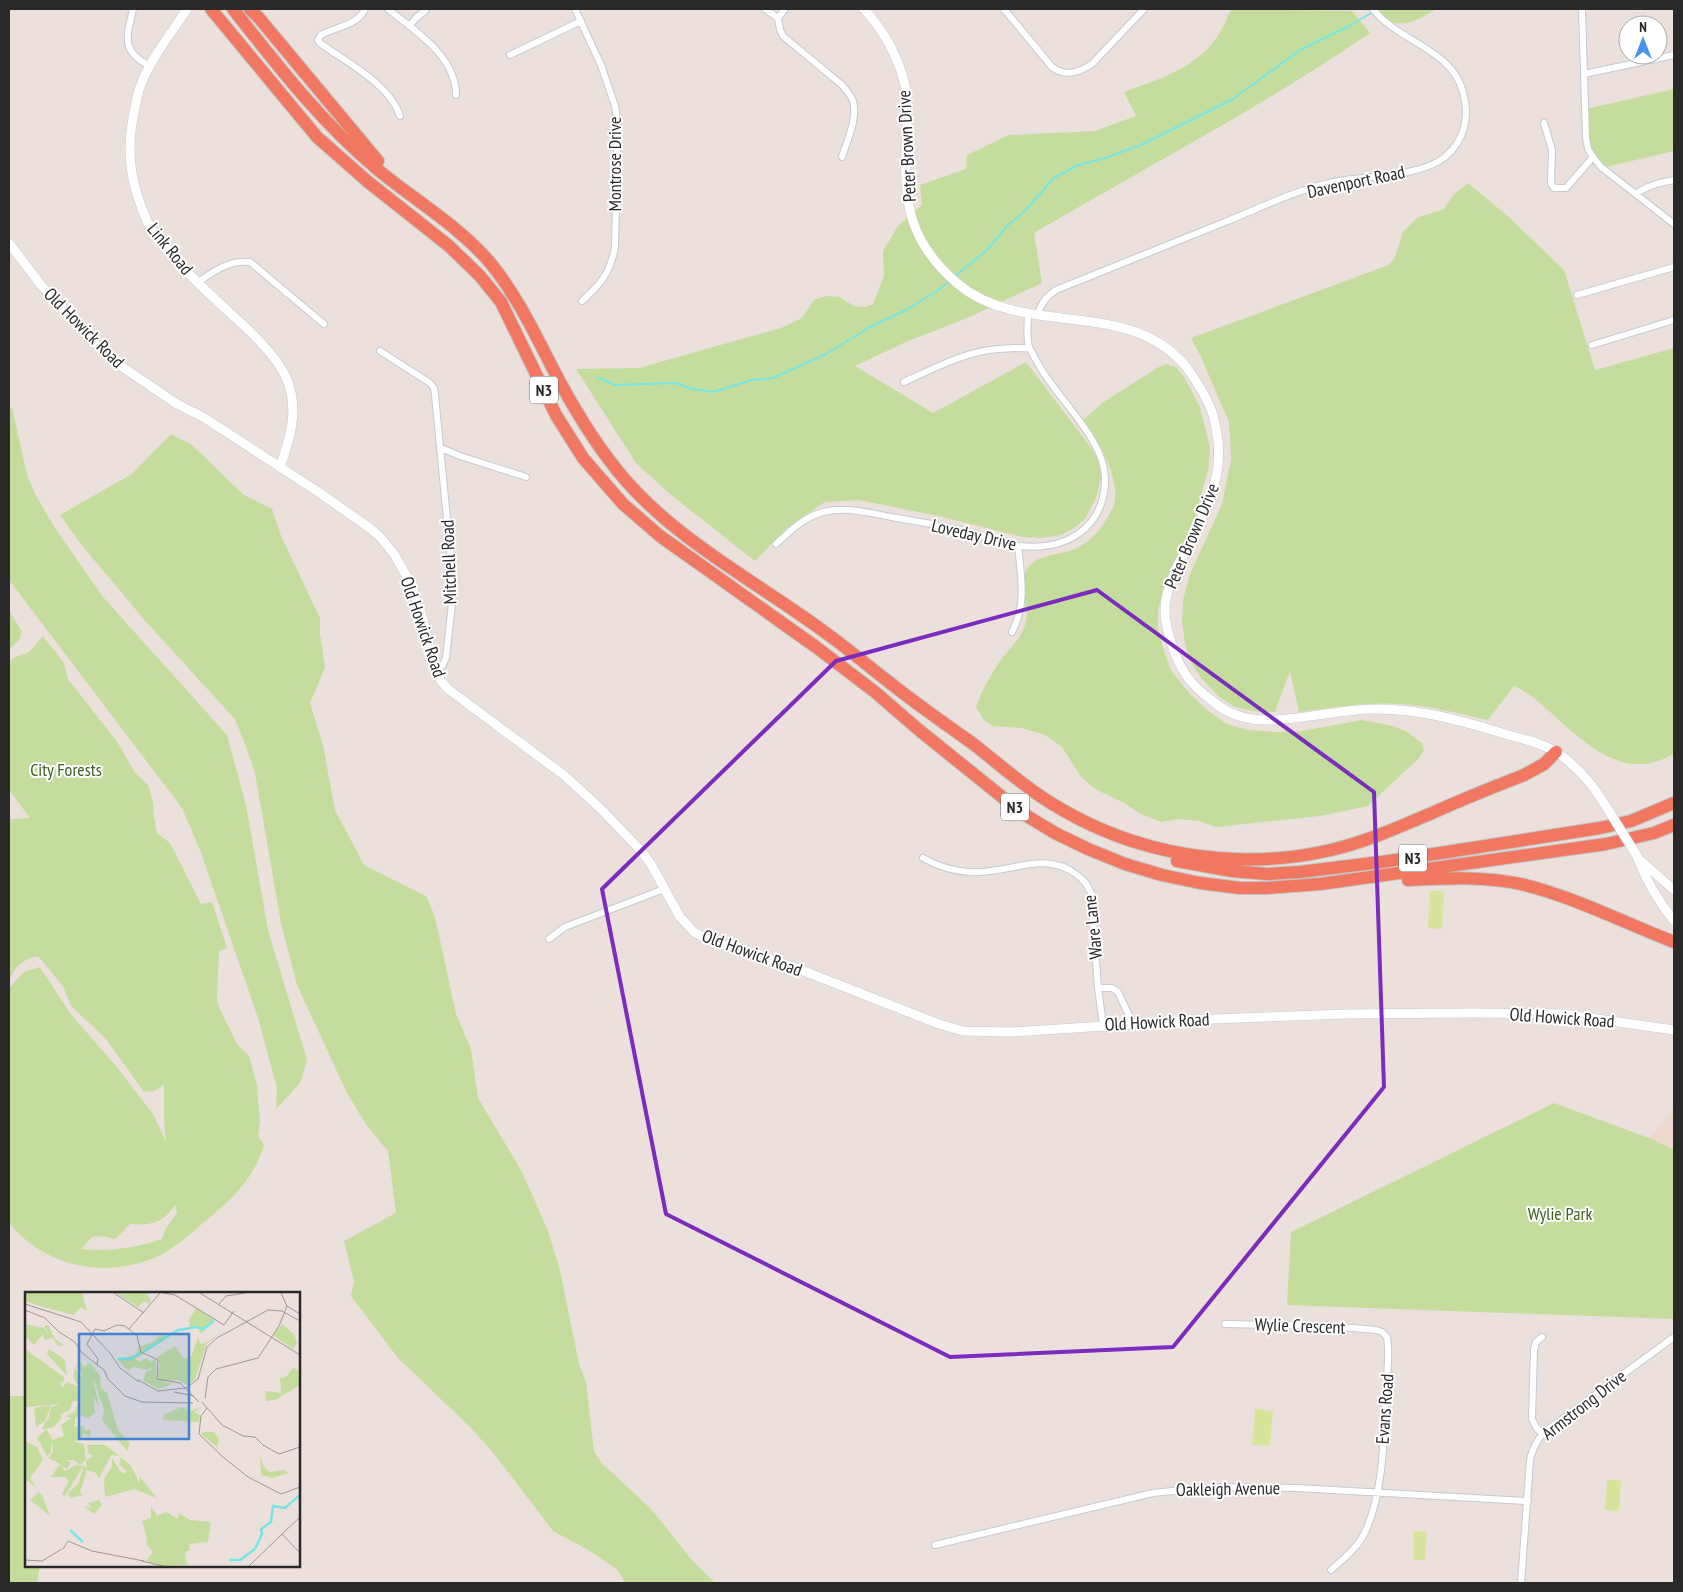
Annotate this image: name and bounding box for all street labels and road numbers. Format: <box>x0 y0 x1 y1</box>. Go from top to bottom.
street label: Peter Brown Drive <box>892 89 921 203</box>
street label: Montrose Drive <box>603 117 626 211</box>
street label: Davenport Road <box>1305 160 1407 203</box>
street label: Link Road <box>142 218 198 279</box>
street label: Old Howick Road <box>39 282 130 373</box>
road number: N3 <box>530 376 558 404</box>
street label: Peter Brown Drive <box>1159 480 1224 592</box>
street label: Loveday Drive <box>929 514 1019 555</box>
street label: Mitchell Road <box>436 519 461 605</box>
street label: Old Howick Road <box>396 573 451 680</box>
road number: N3 <box>1001 794 1029 820</box>
road number: N3 <box>1399 844 1427 871</box>
street label: Ware Lane <box>1078 894 1107 960</box>
street label: Old Howick Road <box>699 924 805 981</box>
street label: Old Howick Road <box>1509 1002 1615 1033</box>
street label: Old Howick Road <box>1104 1007 1210 1036</box>
street label: Wylie Crescent <box>1254 1312 1346 1339</box>
street label: Armstrong Drive <box>1537 1364 1631 1445</box>
street label: Evans Road <box>1371 1373 1398 1445</box>
street label: Oakleigh Avenue <box>1176 1476 1280 1501</box>

